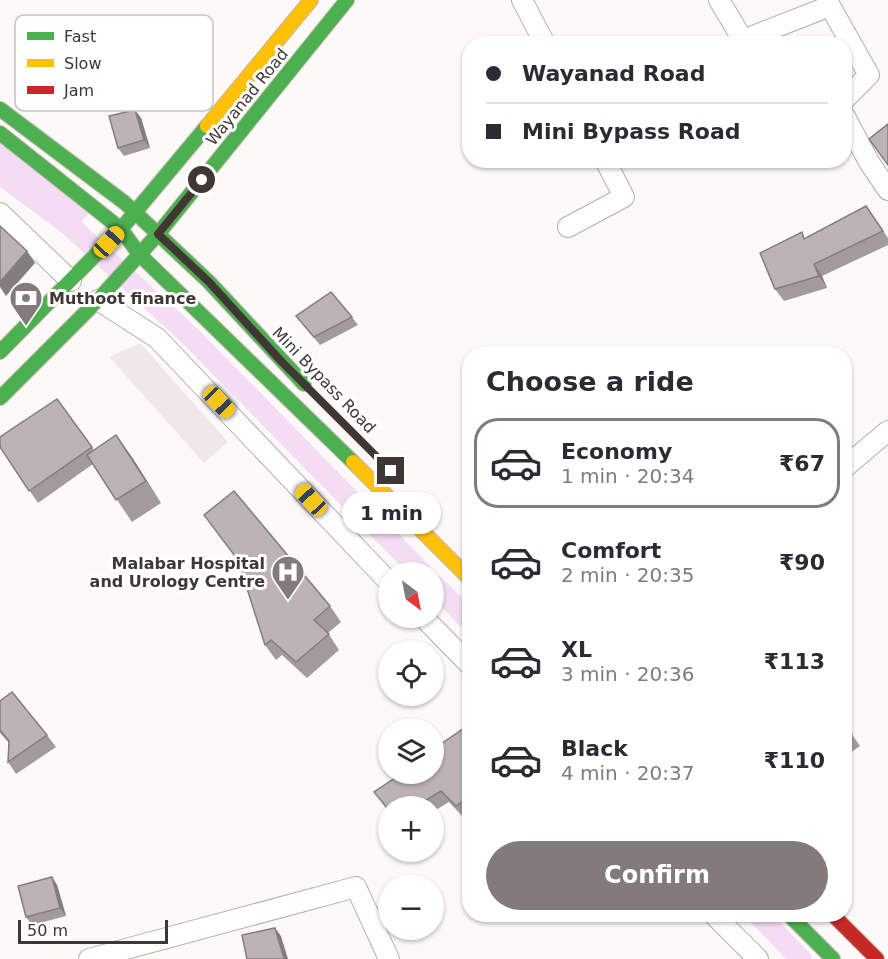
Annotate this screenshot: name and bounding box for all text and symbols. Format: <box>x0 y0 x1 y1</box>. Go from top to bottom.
legend <box>15 15 213 111</box>
text: Fast <box>64 27 96 46</box>
street label: Wayanad Road <box>202 45 292 149</box>
text: Slow <box>64 54 101 73</box>
text: Wayanad Road <box>522 61 705 86</box>
text: Jam <box>63 81 94 100</box>
text: Mini Bypass Road <box>522 119 741 144</box>
route start <box>188 166 215 193</box>
car <box>90 223 128 261</box>
bank icon: Muthoot finance <box>8 280 44 327</box>
place label: Muthoot finance <box>49 289 196 308</box>
street label: Mini Bypass Road <box>268 323 380 437</box>
text: Choose a ride <box>486 366 694 397</box>
car <box>200 383 238 421</box>
icon: car <box>489 436 543 490</box>
text: Economy <box>561 439 672 464</box>
text: ₹67 <box>779 451 825 476</box>
route end <box>377 457 404 484</box>
text: 1 min · 20:34 <box>561 464 695 488</box>
car <box>292 481 330 519</box>
callout: 1 min <box>342 492 440 534</box>
text: 1 min <box>360 501 423 525</box>
icon: car <box>489 535 543 589</box>
text: Comfort <box>561 538 661 563</box>
text: ₹90 <box>779 550 825 575</box>
place label: Malabar Hospital and Urology Centre <box>90 554 265 591</box>
hospital icon: Malabar Hospital and Urology Centre <box>270 554 306 601</box>
north arrow <box>378 562 444 628</box>
map controls <box>378 562 444 940</box>
text: 2 min · 20:35 <box>561 563 695 587</box>
icon: car <box>489 634 543 688</box>
text: XL <box>561 637 592 662</box>
button: locate <box>378 640 444 706</box>
text: ₹113 <box>764 649 825 674</box>
text: 3 min · 20:36 <box>561 662 695 686</box>
button: layers <box>378 718 444 784</box>
icon: car <box>489 733 543 787</box>
text: Black <box>561 736 628 761</box>
text: ₹110 <box>764 748 825 773</box>
text: 4 min · 20:37 <box>561 761 695 785</box>
button: + <box>378 796 444 862</box>
button: Confirm <box>486 841 828 910</box>
button: − <box>378 874 444 940</box>
scale bar <box>18 917 168 944</box>
text: 50 m <box>27 921 68 940</box>

